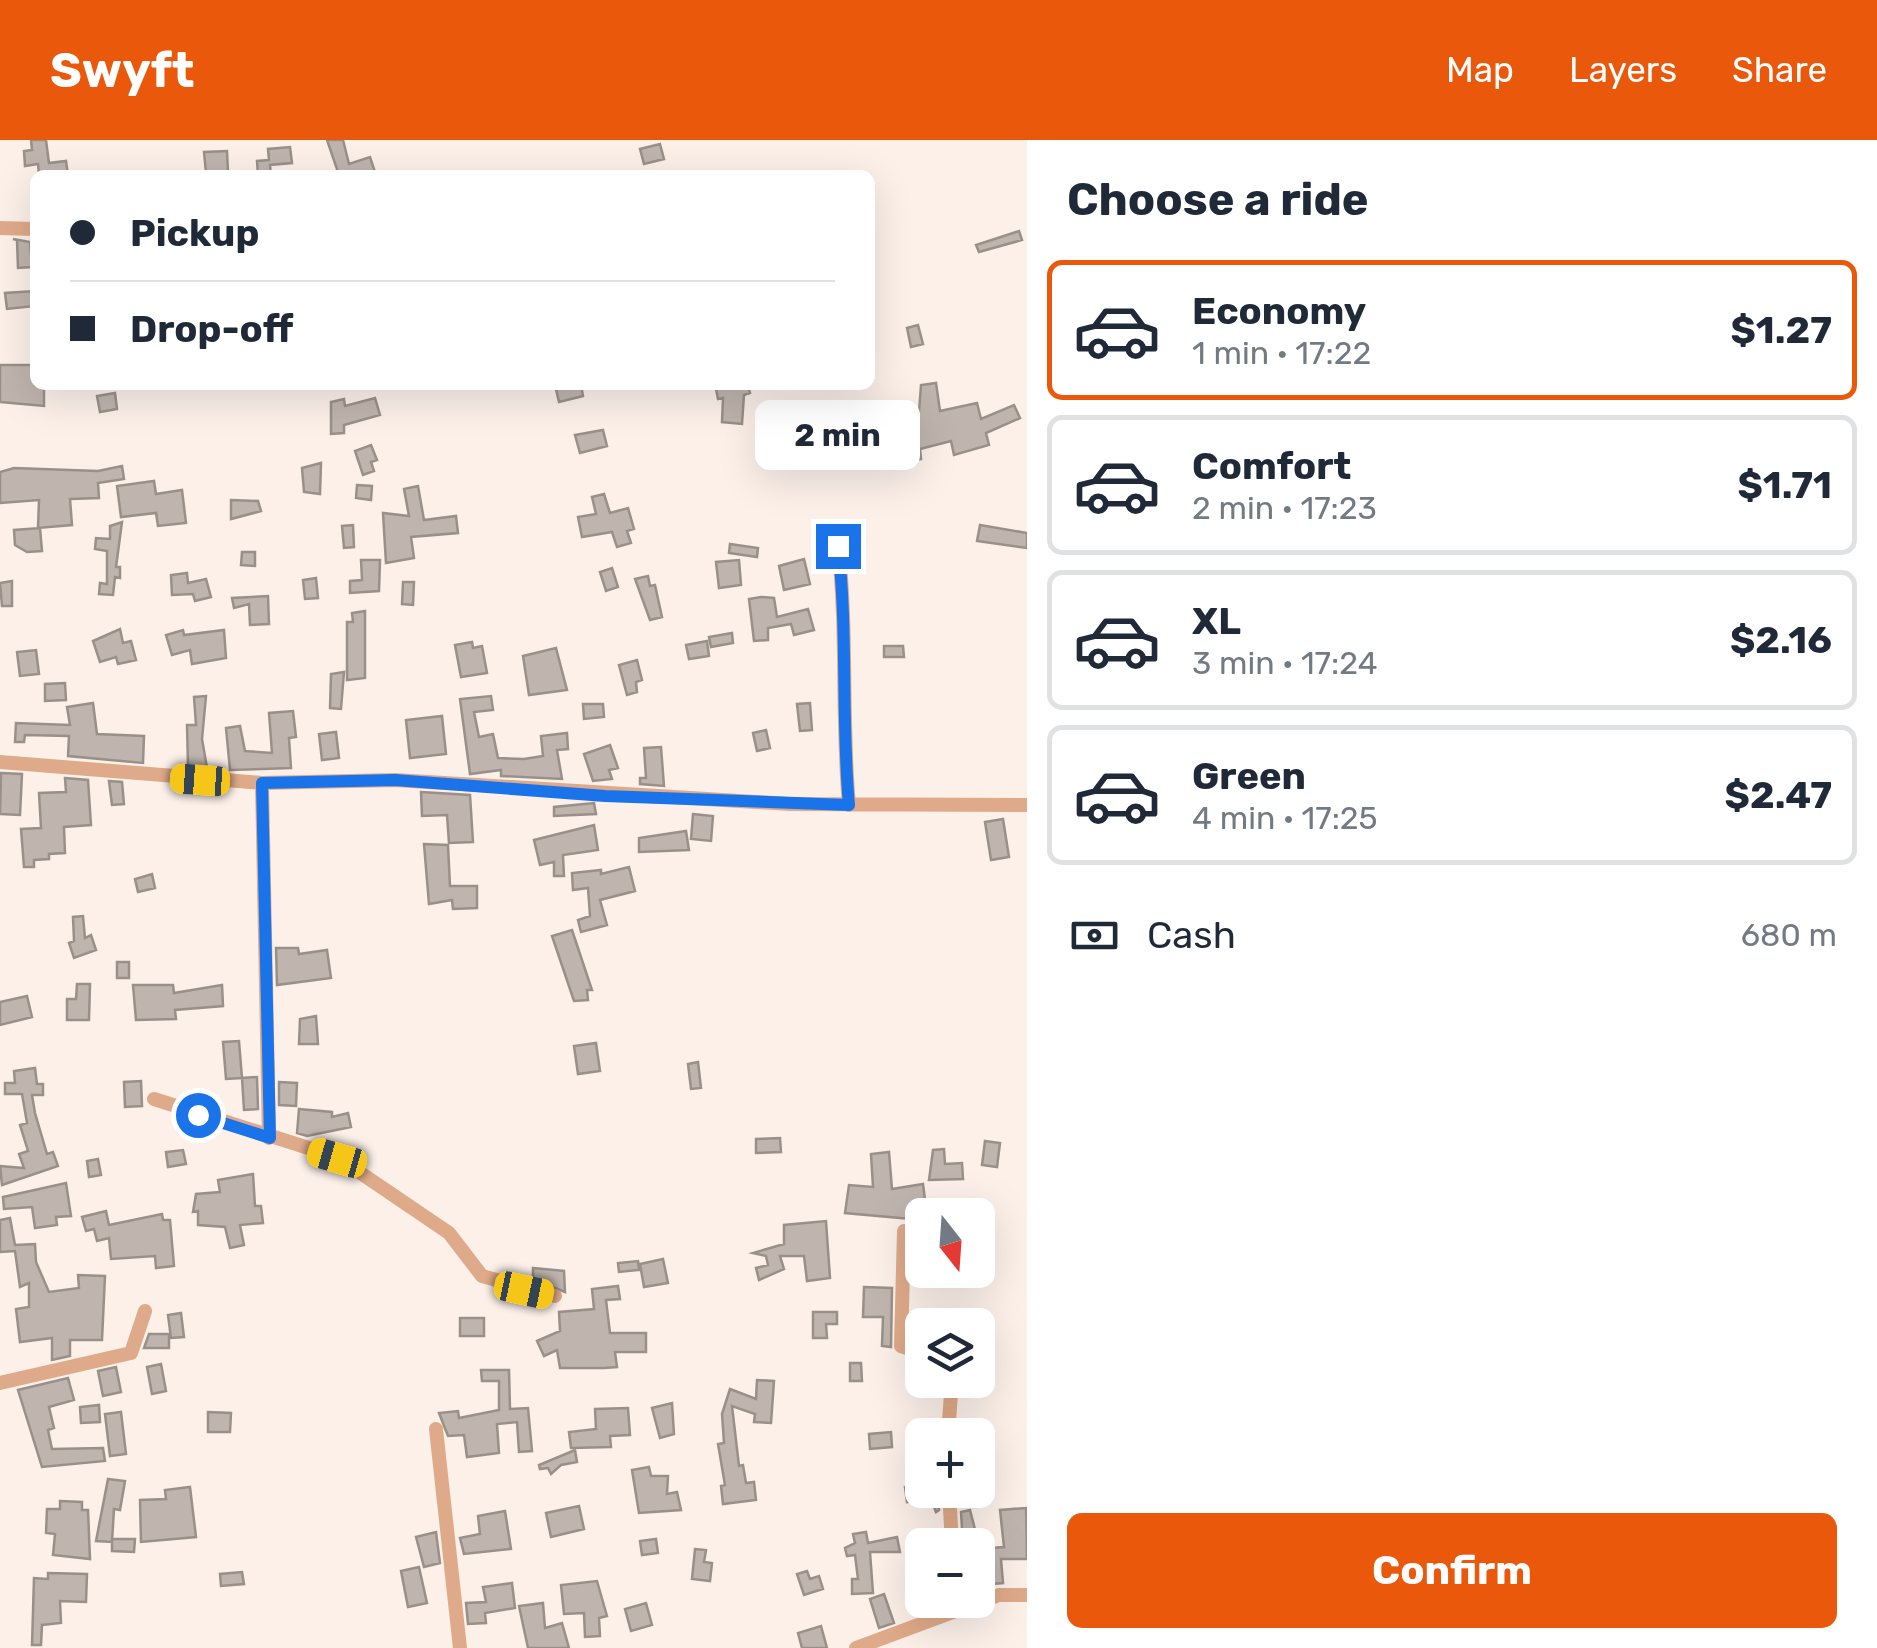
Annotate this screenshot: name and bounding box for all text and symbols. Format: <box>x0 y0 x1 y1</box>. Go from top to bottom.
text: Swyft <box>50 42 194 99</box>
text: Map <box>1446 49 1514 91</box>
text: Layers <box>1569 49 1677 91</box>
text: Share <box>1732 49 1827 91</box>
text: Choose a ride <box>1067 173 1369 226</box>
text: Pickup <box>130 210 259 256</box>
icon: car <box>1072 285 1162 375</box>
text: Economy <box>1192 288 1366 334</box>
text: Drop-off <box>130 306 293 352</box>
text: $1.27 <box>1730 307 1832 353</box>
text: 1 min · 17:22 <box>1192 334 1371 372</box>
callout: 2 min <box>756 401 920 471</box>
text: 2 min <box>794 416 881 454</box>
icon: car <box>1072 440 1162 530</box>
text: Comfort <box>1192 443 1351 489</box>
text: $1.71 <box>1737 462 1832 508</box>
text: 2 min · 17:23 <box>1192 489 1377 527</box>
route end <box>816 524 861 569</box>
icon: car <box>1072 595 1162 685</box>
text: XL <box>1192 598 1241 644</box>
text: $2.16 <box>1730 617 1832 663</box>
text: 3 min · 17:24 <box>1192 644 1378 682</box>
icon: car <box>1072 750 1162 840</box>
text: Green <box>1192 753 1306 799</box>
car <box>169 763 231 797</box>
text: $2.47 <box>1725 772 1832 818</box>
text: 4 min · 17:25 <box>1192 799 1378 837</box>
icon: cash <box>1067 908 1122 963</box>
text: Cash <box>1147 912 1236 958</box>
text: 680 m <box>1741 916 1837 954</box>
route start <box>176 1093 221 1138</box>
car <box>304 1135 370 1181</box>
north arrow <box>905 1198 995 1288</box>
map controls <box>905 1198 995 1618</box>
car <box>492 1269 556 1311</box>
button: layers <box>905 1308 995 1398</box>
button: + <box>905 1418 995 1508</box>
button: Confirm <box>1067 1513 1837 1628</box>
button: − <box>905 1528 995 1618</box>

